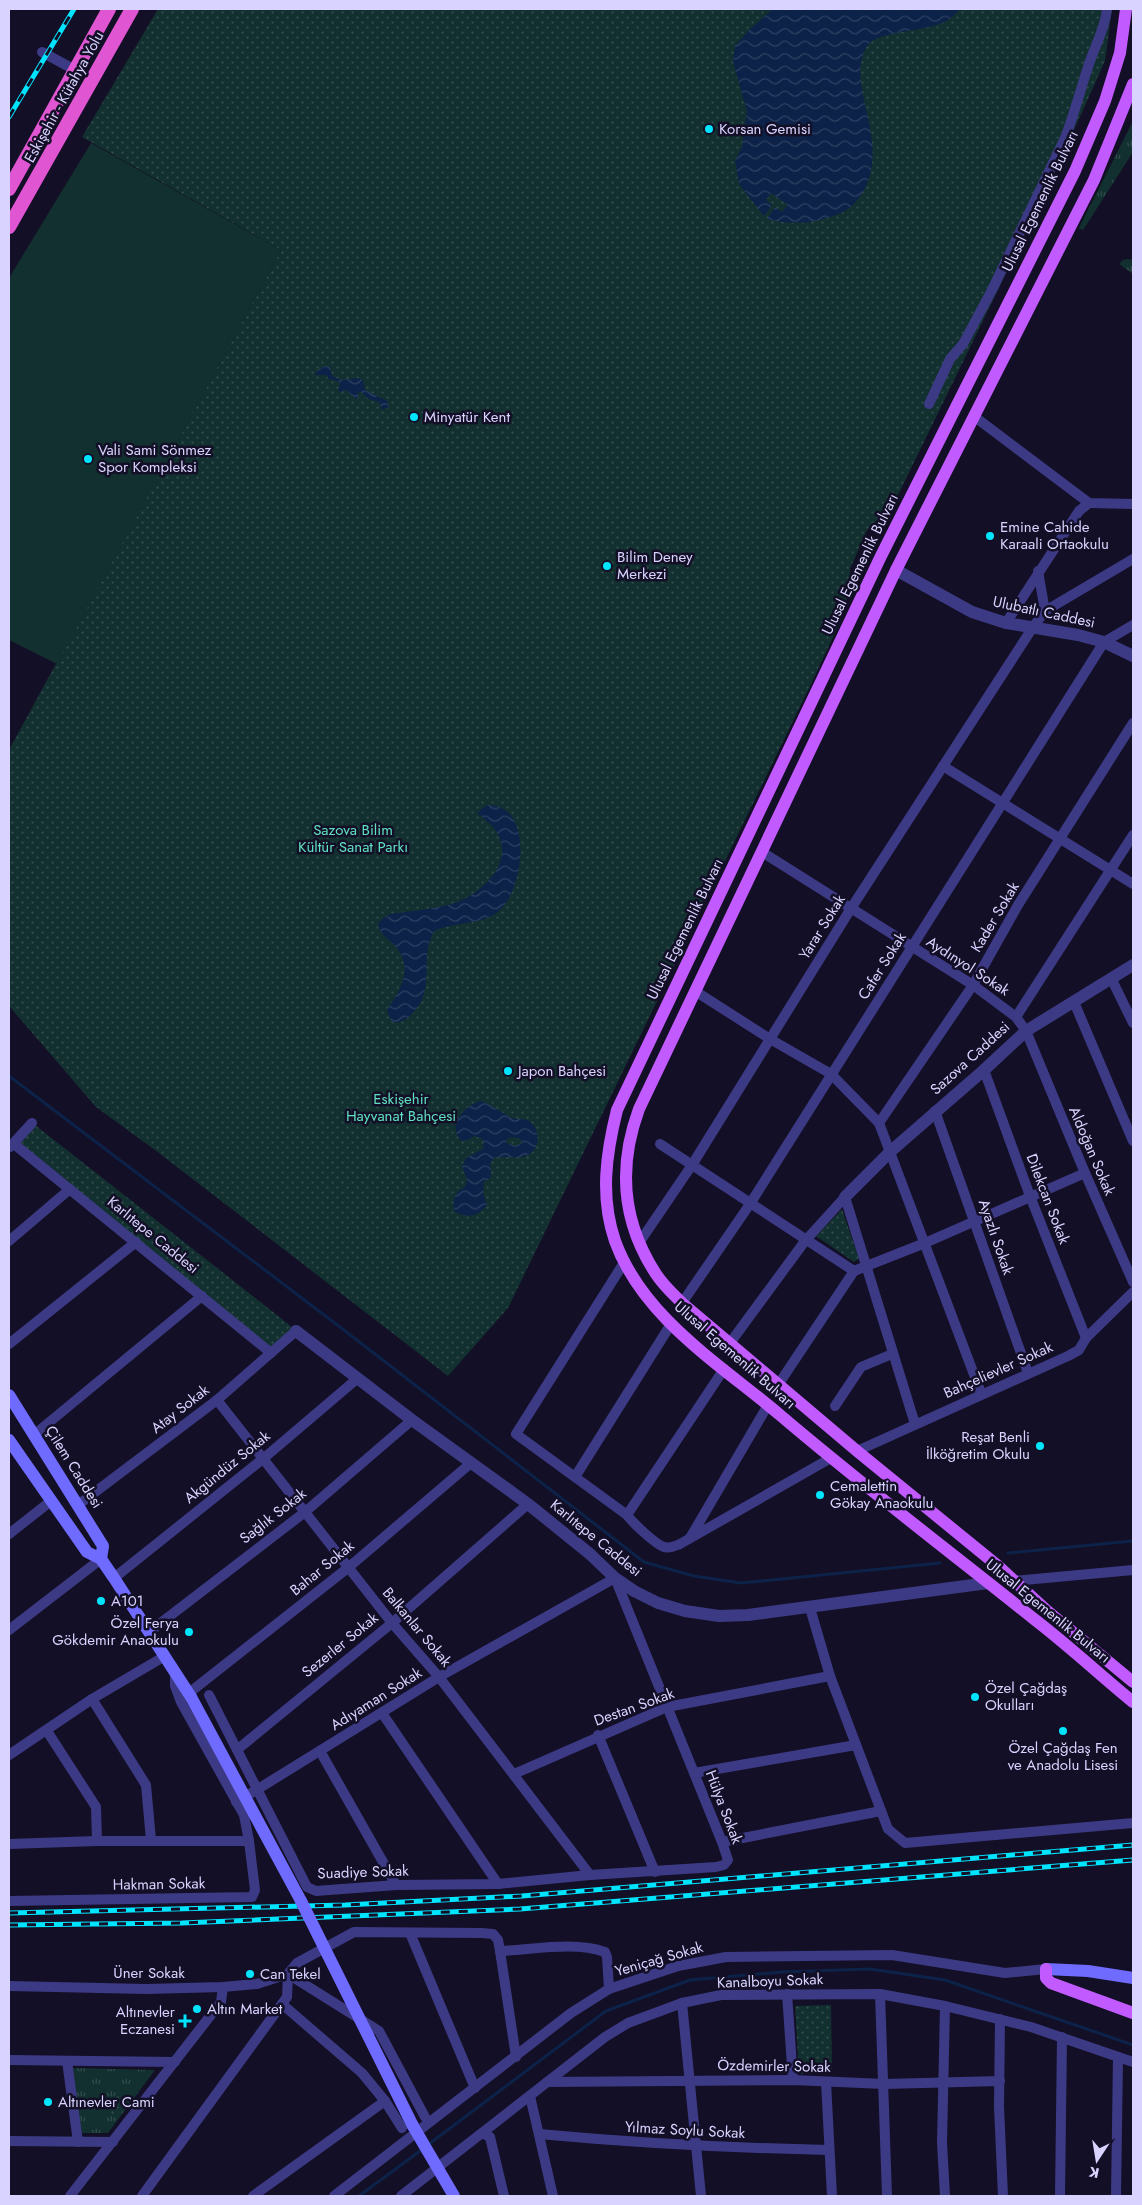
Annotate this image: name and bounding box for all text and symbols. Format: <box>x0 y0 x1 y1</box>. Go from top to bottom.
street label: Eskişehir - Kütahya Yolu <box>19 27 109 167</box>
place label: Korsan Gemisi <box>719 118 811 140</box>
marker: Korsan Gemisi <box>703 123 715 135</box>
street label: Ulusal Egemenlik Bulvarı <box>996 127 1084 275</box>
place label: Minyatür Kent <box>424 406 510 428</box>
marker: Minyatür Kent <box>408 411 420 423</box>
place label: Vali Sami Sönmez Spor Kompleksi <box>98 439 211 478</box>
marker: Vali Sami Sönmez Spor Kompleksi <box>82 453 94 465</box>
street label: Ulusal Egemenlik Bulvarı <box>816 490 904 638</box>
place label: Emine Cahide Karaali Ortaokulu <box>1000 516 1109 555</box>
marker: Emine Cahide Karaali Ortaokulu <box>984 530 996 542</box>
place label: Bilim Deney Merkezi <box>617 546 693 585</box>
marker: Bilim Deney Merkezi <box>601 560 613 572</box>
street label: Ulubatlı Caddesi <box>991 590 1097 634</box>
park label: Sazova Bilim Kültür Sanat Parkı <box>298 819 408 858</box>
street label: Ulusal Egemenlik Bulvarı <box>641 855 729 1003</box>
street label: Kader Sokak <box>965 877 1025 956</box>
street label: Yarar Sokak <box>793 890 851 964</box>
street label: Cafer Sokak <box>853 928 912 1004</box>
street label: Aydınyol Sokak <box>922 931 1014 1001</box>
street label: Sazova Caddesi <box>925 1016 1015 1100</box>
place label: Japon Bahçesi <box>516 1060 606 1082</box>
marker: Japon Bahçesi <box>502 1065 514 1077</box>
park label: Eskişehir Hayvanat Bahçesi <box>346 1088 456 1127</box>
street label: Aldoğan Sokak <box>1063 1103 1121 1199</box>
street label: Dilekcan Sokak <box>1021 1151 1075 1248</box>
street label: Karlıtepe Caddesi <box>102 1191 204 1279</box>
street label: Ayazlı Sokak <box>973 1196 1019 1278</box>
street label: Ulusal Egemenlik Bulvarı <box>669 1296 801 1414</box>
street label: Bahçelievler Sokak <box>940 1336 1056 1404</box>
street label: Atay Sokak <box>146 1379 214 1439</box>
street label: Çilem Caddesi <box>40 1421 108 1513</box>
street label: Akgündüz Sokak <box>179 1425 275 1509</box>
place label: Reşat Benli İlköğretim Okulu <box>926 1426 1030 1465</box>
marker: Reşat Benli İlköğretim Okulu <box>1034 1440 1046 1452</box>
place label: Cemalettin Gökay Anaokulu <box>830 1475 934 1514</box>
street label: Sağlık Sokak <box>235 1483 311 1549</box>
marker: Cemalettin Gökay Anaokulu <box>814 1489 826 1501</box>
street label: Karlıtepe Caddesi <box>545 1494 647 1582</box>
street label: Bahar Sokak <box>285 1535 359 1601</box>
street label: Ulusal Egemenlik Bulvarı <box>981 1554 1115 1668</box>
street label: Balkanlar Sokak <box>377 1582 457 1672</box>
place label: A101 <box>111 1590 143 1612</box>
marker: A101 <box>95 1595 107 1607</box>
street label: Sezerler Sokak <box>297 1607 383 1683</box>
place label: Özel Ferya Gökdemir Anaokulu <box>52 1612 179 1651</box>
marker: Özel Ferya Gökdemir Anaokulu <box>183 1626 195 1638</box>
street label: Adıyaman Sokak <box>326 1662 426 1736</box>
place label: Özel Çağdaş Okulları <box>985 1677 1067 1716</box>
street label: Destan Sokak <box>591 1682 678 1732</box>
marker: Özel Çağdaş Okulları <box>969 1691 981 1703</box>
marker: Özel Çağdaş Fen ve Anadolu Lisesi <box>1057 1725 1069 1737</box>
place label: Özel Çağdaş Fen ve Anadolu Lisesi <box>1008 1737 1118 1776</box>
street label: Hülya Sokak <box>700 1767 748 1847</box>
street label: Suadiye Sokak <box>317 1859 409 1885</box>
street label: Hakman Sokak <box>112 1872 206 1896</box>
street label: Yeniçağ Sokak <box>612 1936 706 1982</box>
street label: Üner Sokak <box>113 1962 185 1984</box>
place label: Can Tekel <box>260 1963 321 1985</box>
marker: Can Tekel <box>244 1968 256 1980</box>
street label: Kanalboyu Sokak <box>716 1968 824 1994</box>
place label: Altın Market <box>207 1998 283 2020</box>
place label: Altınevler Eczanesi <box>116 2001 176 2040</box>
marker: Altın Market <box>191 2003 203 2015</box>
marker: Altınevler Eczanesi <box>179 2015 191 2027</box>
street label: Özdemirler Sokak <box>717 2054 831 2078</box>
place label: Altınevler Cami <box>58 2091 155 2113</box>
marker: Altınevler Cami <box>42 2096 54 2108</box>
street label: Yılmaz Soylu Sokak <box>624 2116 746 2144</box>
north arrow <box>1072 2135 1122 2185</box>
text: K <box>1087 2162 1101 2184</box>

